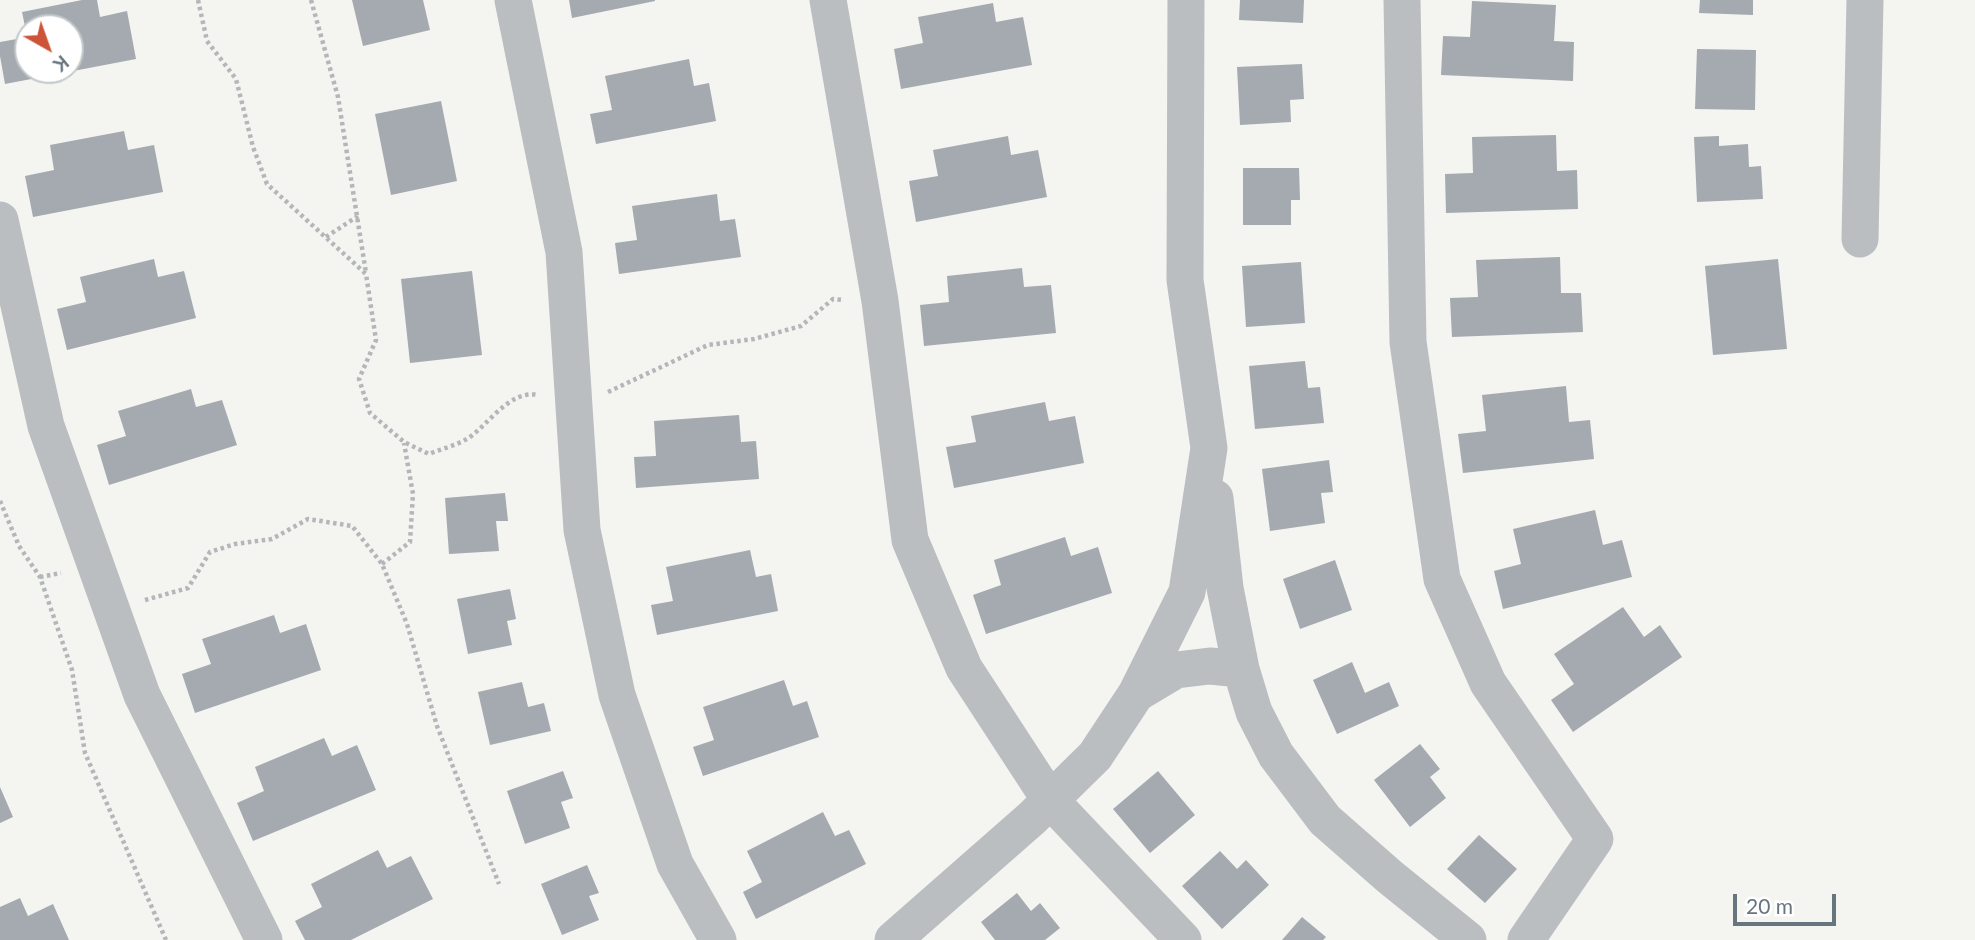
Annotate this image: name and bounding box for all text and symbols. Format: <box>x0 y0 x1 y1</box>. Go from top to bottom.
north arrow <box>14 14 84 84</box>
text: K <box>49 51 74 77</box>
scale bar <box>1737 880 1840 924</box>
text: 20 m <box>1746 893 1793 918</box>

